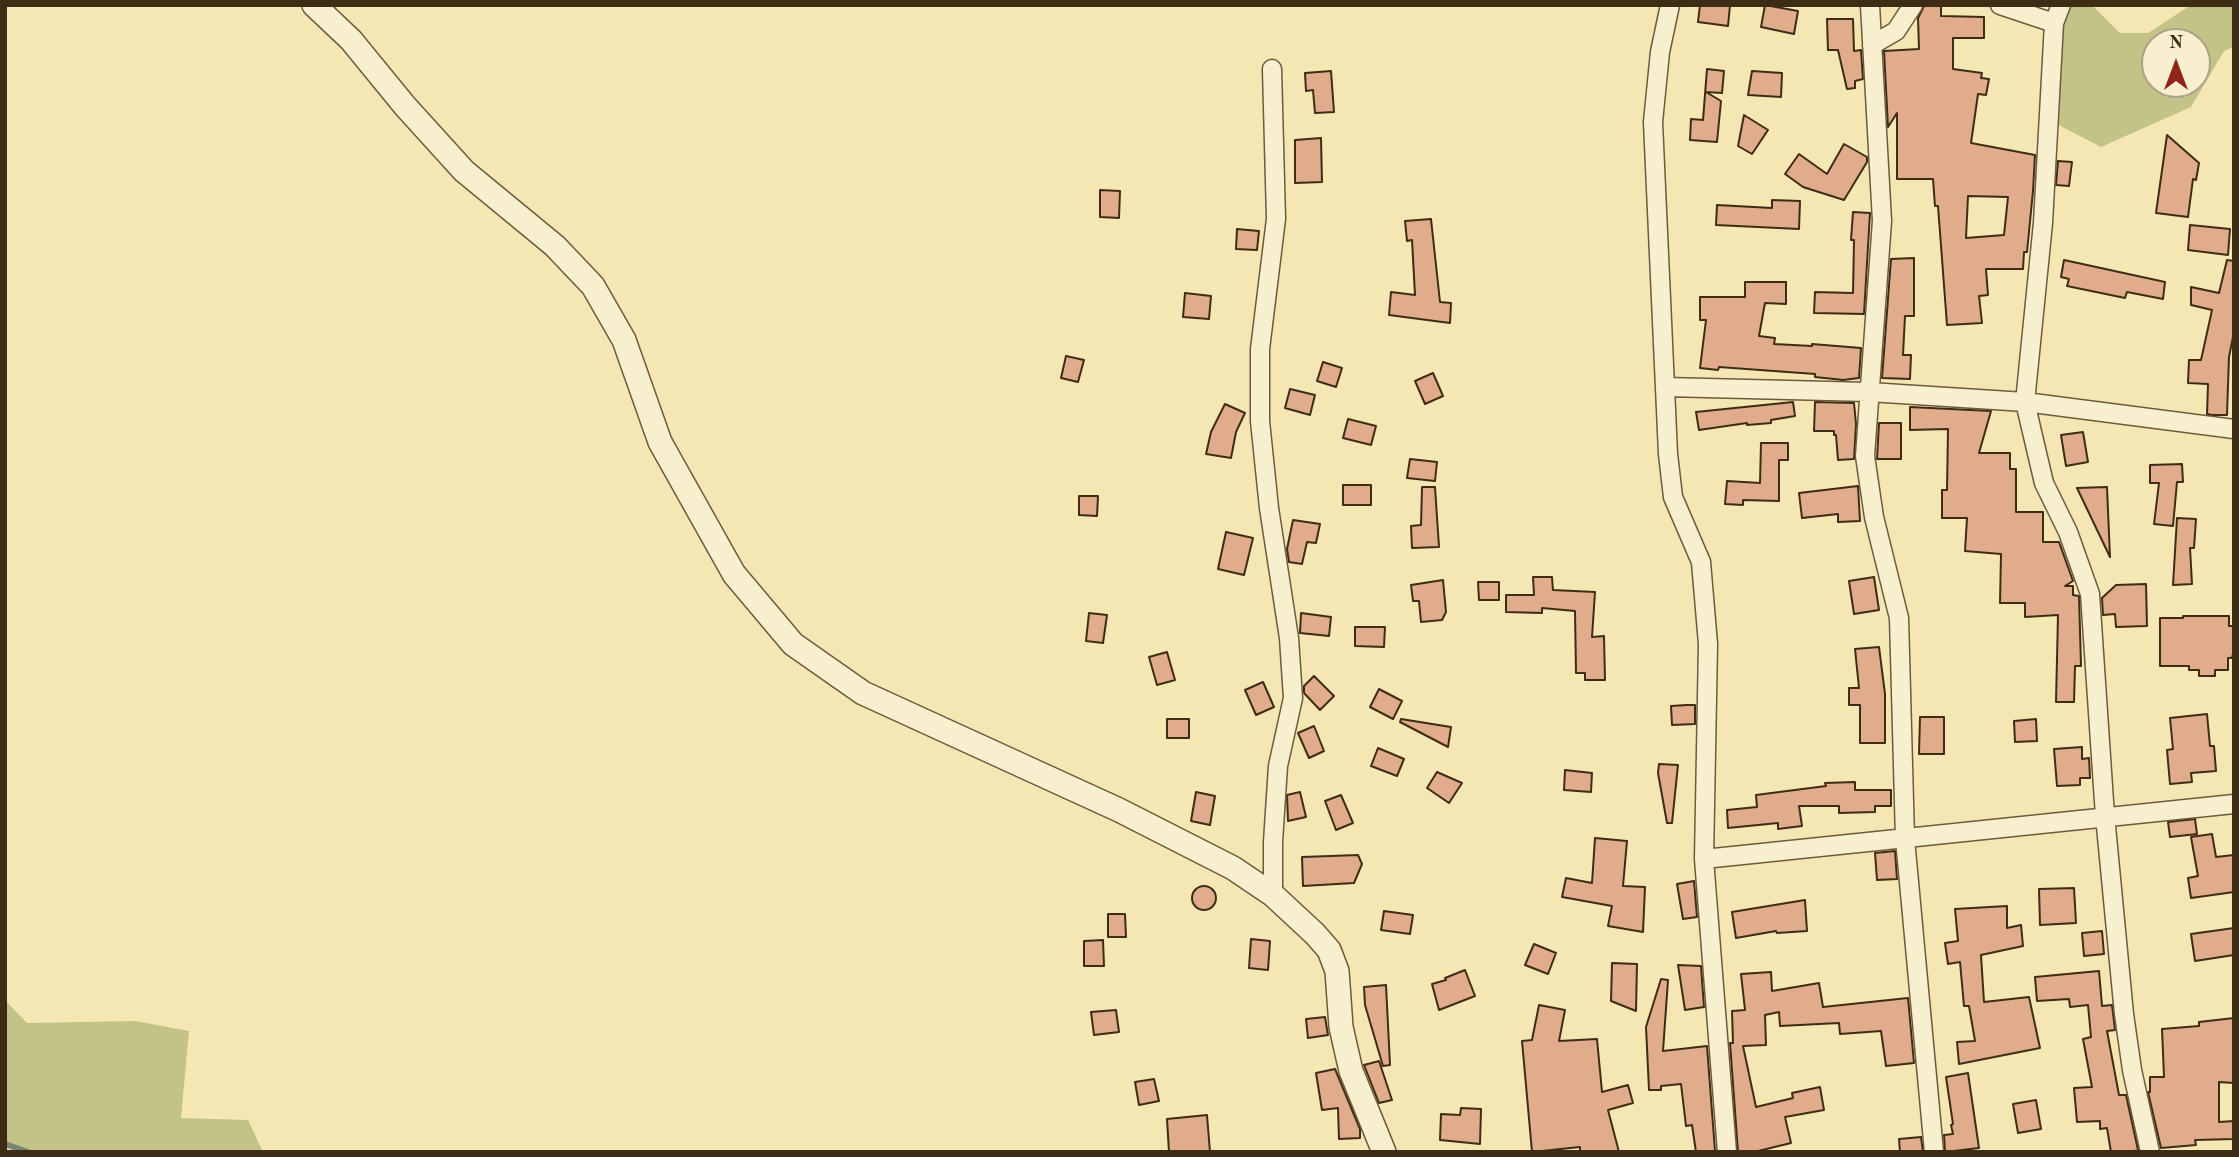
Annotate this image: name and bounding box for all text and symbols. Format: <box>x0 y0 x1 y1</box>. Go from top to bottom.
north arrow <box>2141 28 2211 98</box>
text: N <box>2169 34 2183 53</box>

